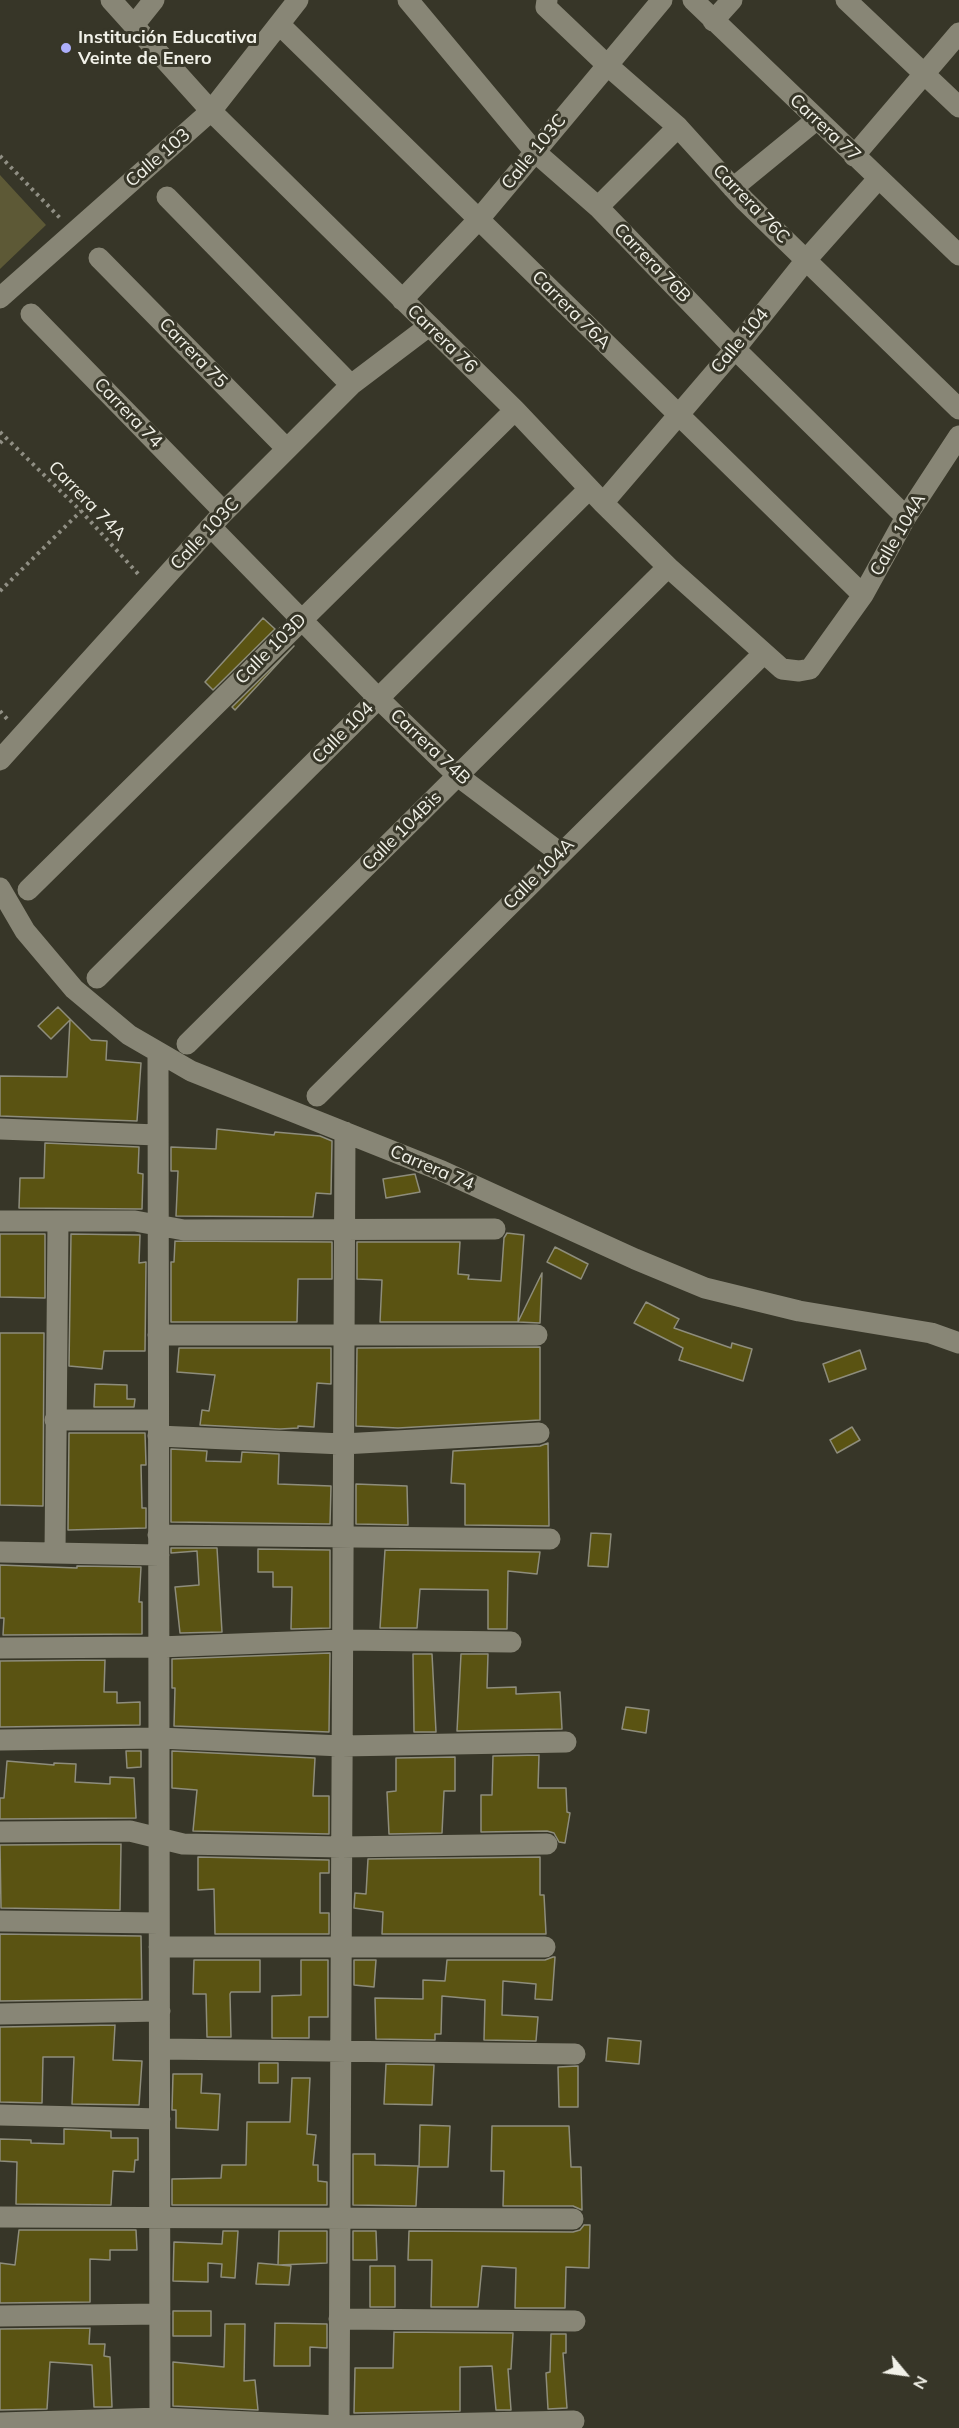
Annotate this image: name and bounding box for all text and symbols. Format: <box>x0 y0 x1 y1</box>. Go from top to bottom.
place label: Institución Educativa Veinte de Enero <box>78 27 257 70</box>
marker: Institución Educativa Veinte de Enero <box>59 41 73 55</box>
street label: Carrera 77 <box>785 90 865 166</box>
street label: Calle 103C <box>497 110 571 194</box>
street label: Calle 103 <box>121 124 195 192</box>
street label: Carrera 76C <box>708 160 794 248</box>
street label: Carrera 76B <box>609 219 695 307</box>
street label: Carrera 76A <box>527 266 615 354</box>
street label: Carrera 76 <box>402 300 482 378</box>
street label: Calle 104 <box>707 304 773 378</box>
street label: Carrera 75 <box>154 313 232 393</box>
street label: Carrera 74 <box>89 373 167 453</box>
street label: Carrera 74A <box>44 457 130 545</box>
street label: Calle 104A <box>866 490 930 580</box>
street label: Calle 103C <box>166 494 244 574</box>
street label: Calle 103D <box>231 609 311 689</box>
street label: Calle 104 <box>308 698 378 768</box>
street label: Carrera 74B <box>386 705 474 789</box>
street label: Calle 104Bis <box>358 787 446 875</box>
street label: Calle 104A <box>499 834 579 914</box>
street label: Carrera 74 <box>387 1141 477 1195</box>
north arrow <box>875 2344 935 2404</box>
text: N <box>909 2373 932 2393</box>

